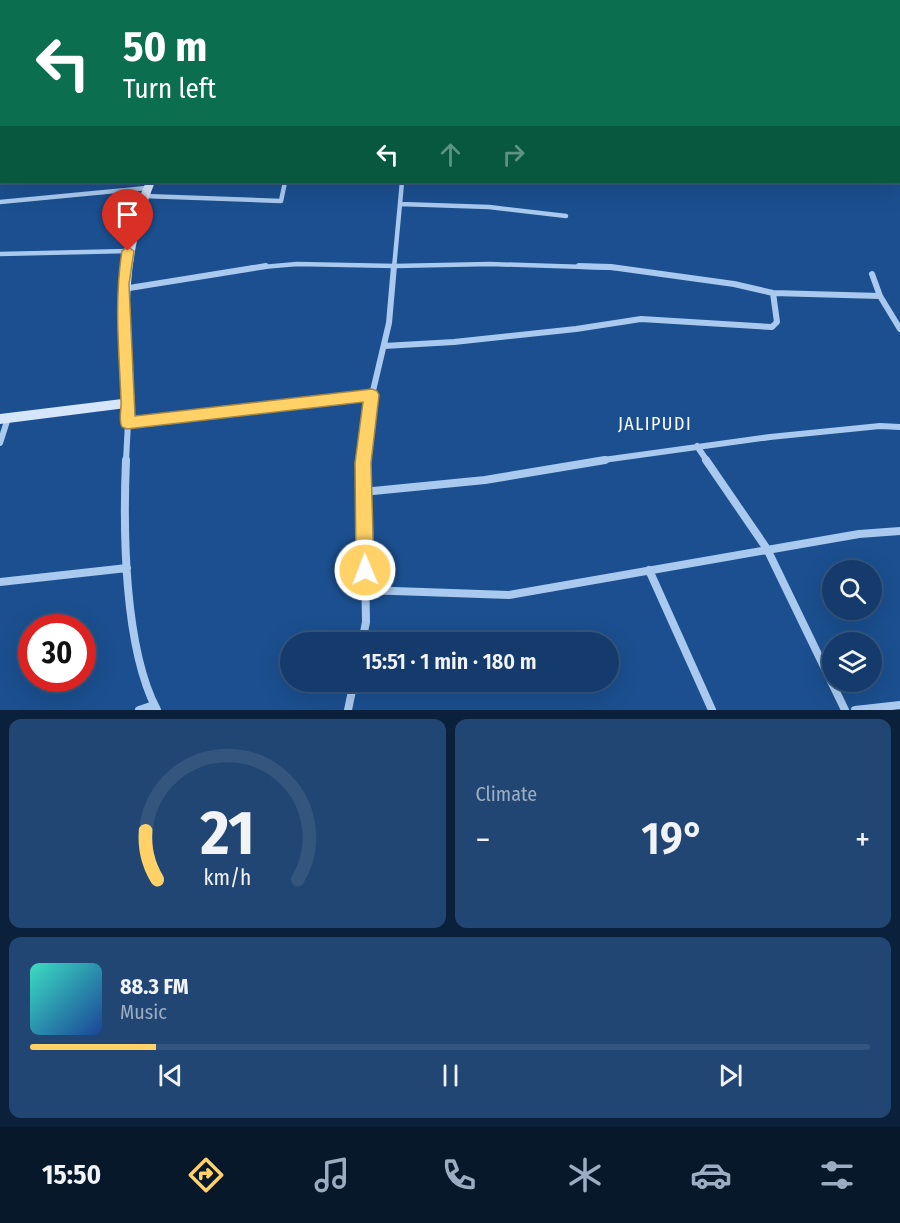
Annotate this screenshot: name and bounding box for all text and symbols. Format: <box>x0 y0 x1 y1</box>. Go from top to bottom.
text: 50 m <box>123 22 207 72</box>
icon: left <box>24 24 102 102</box>
text: Turn left <box>123 73 216 105</box>
icon: left <box>371 138 404 171</box>
icon: ahead <box>434 138 467 171</box>
icon: right <box>497 138 530 171</box>
pin <box>102 189 153 251</box>
icon: arrive <box>111 198 144 231</box>
district label: JALIPUDI <box>618 413 692 435</box>
position arrow <box>333 538 397 602</box>
map controls <box>822 560 882 692</box>
button: search <box>822 560 882 620</box>
speed limit sign: 30 <box>18 614 96 692</box>
button: layers <box>822 632 882 692</box>
text: 15:51 · 1 min · 180 m <box>362 648 537 675</box>
text: Climate <box>476 782 537 806</box>
text: 21 <box>199 796 254 871</box>
text: 19° <box>641 812 704 866</box>
text: − <box>476 820 490 860</box>
text: + <box>855 820 870 860</box>
text: km/h <box>203 866 251 892</box>
text: 88.3 FM <box>120 973 189 1000</box>
text: Music <box>120 1000 167 1024</box>
icon: previous <box>154 1059 187 1092</box>
icon: pause <box>434 1059 467 1092</box>
icon: next <box>714 1059 747 1092</box>
icon: directions <box>185 1154 227 1196</box>
icon: music <box>311 1154 353 1196</box>
icon: phone <box>438 1154 480 1196</box>
icon: climate <box>564 1154 606 1196</box>
icon: car <box>690 1154 732 1196</box>
icon: filters <box>816 1154 858 1196</box>
text: 15:50 <box>42 1159 101 1191</box>

